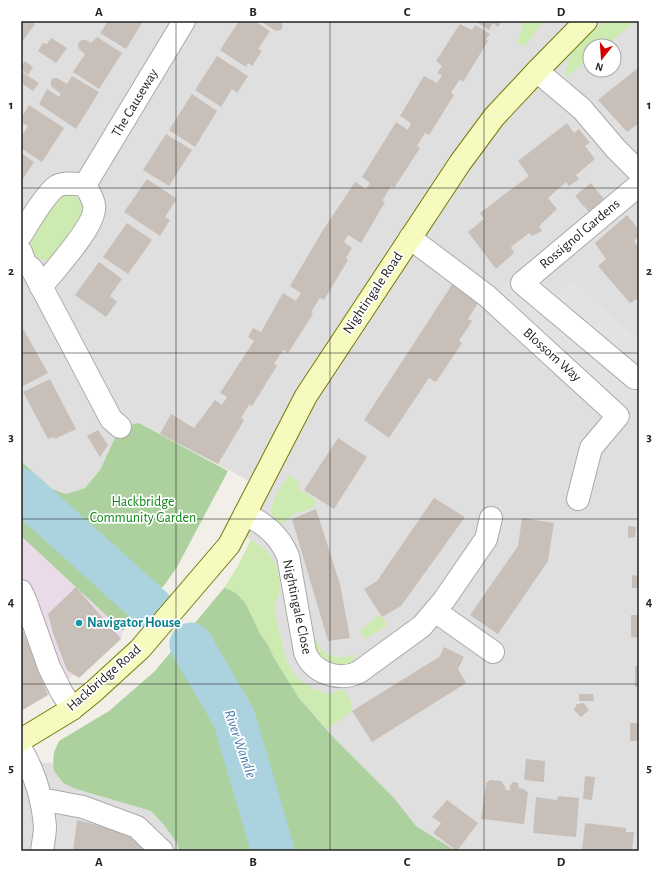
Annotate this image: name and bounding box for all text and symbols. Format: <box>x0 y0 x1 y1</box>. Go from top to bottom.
text: A <box>95 6 103 19</box>
text: B <box>249 6 257 19</box>
text: C <box>404 6 411 19</box>
text: D <box>557 6 566 19</box>
north arrow <box>582 38 622 78</box>
text: N <box>594 61 604 73</box>
street label: The Causeway <box>109 66 161 140</box>
text: 1 <box>9 99 13 112</box>
text: 1 <box>647 99 651 112</box>
street label: Rossignol Gardens <box>537 197 623 271</box>
street label: Nightingale Road <box>341 250 405 336</box>
text: 2 <box>8 265 14 278</box>
text: 2 <box>646 265 652 278</box>
street label: Blossom Way <box>520 326 584 384</box>
text: 3 <box>8 431 14 444</box>
text: 3 <box>646 431 652 444</box>
park label: Hackbridge Community Garden <box>90 495 196 525</box>
street label: Nightingale Close <box>280 558 314 656</box>
text: 4 <box>8 596 15 609</box>
text: 4 <box>646 596 653 609</box>
place label: Navigator House <box>87 616 181 630</box>
marker: Navigator House <box>74 618 84 628</box>
street label: Hackbridge Road <box>64 642 144 714</box>
water label: River Wandle <box>221 708 259 780</box>
text: 5 <box>8 762 14 775</box>
text: 5 <box>646 762 652 775</box>
text: A <box>95 856 103 869</box>
text: B <box>249 856 257 869</box>
text: C <box>404 856 411 869</box>
text: D <box>557 856 566 869</box>

